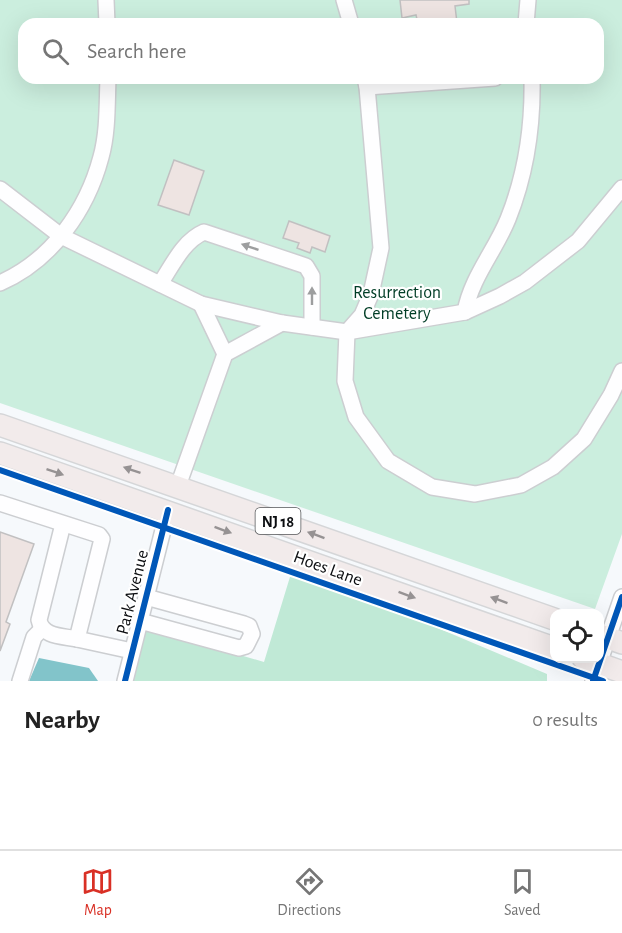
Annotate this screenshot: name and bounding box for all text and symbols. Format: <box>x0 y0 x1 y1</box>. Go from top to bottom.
search box <box>18 18 604 84</box>
icon: search <box>39 35 72 68</box>
text: Search here <box>87 40 186 62</box>
one-way arrow <box>241 242 259 252</box>
park label: Resurrection Cemetery <box>353 284 441 323</box>
one-way arrow <box>307 286 317 305</box>
one-way arrow <box>123 465 141 474</box>
one-way arrow <box>46 467 64 477</box>
road number: NJ 18 <box>256 508 300 534</box>
one-way arrow <box>214 526 232 535</box>
one-way arrow <box>306 529 324 539</box>
street label: Park Avenue <box>114 548 152 636</box>
street label: Hoes Lane <box>291 548 365 590</box>
one-way arrow <box>398 591 416 601</box>
one-way arrow <box>490 594 508 604</box>
map controls <box>550 609 604 663</box>
button: locate <box>550 609 604 663</box>
text: Nearby <box>24 707 100 733</box>
text: 0 results <box>532 710 598 730</box>
tab: Map <box>81 865 114 920</box>
tab: Directions <box>277 865 341 920</box>
tab: Saved <box>504 865 541 920</box>

